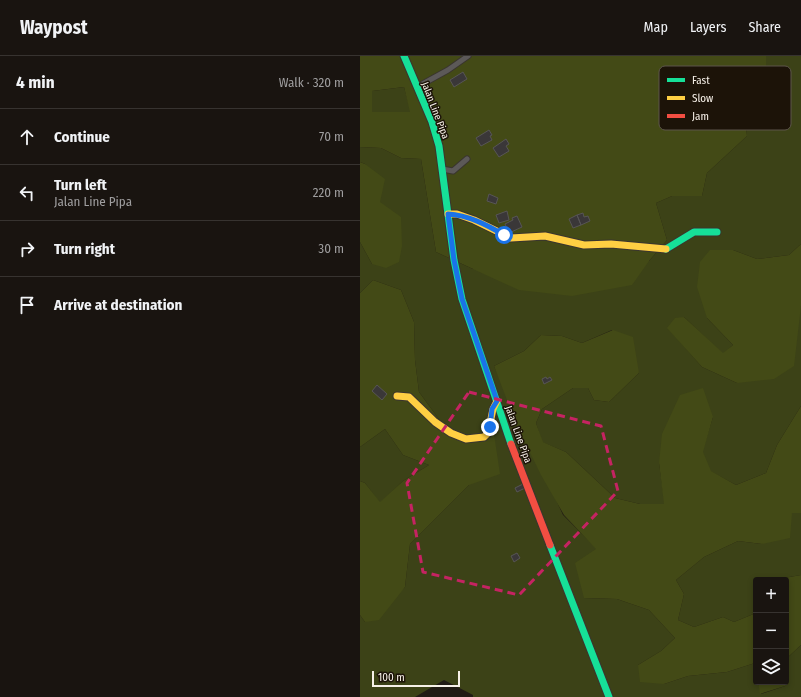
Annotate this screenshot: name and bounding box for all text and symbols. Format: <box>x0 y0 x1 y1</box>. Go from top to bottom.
text: Waypost <box>20 16 88 39</box>
text: Map <box>644 19 668 36</box>
text: Layers <box>690 19 726 36</box>
text: Share <box>748 19 781 36</box>
legend <box>659 66 791 130</box>
text: 4 min <box>16 72 55 93</box>
text: Fast <box>692 74 710 87</box>
text: Walk · 320 m <box>279 75 344 90</box>
street label: Jalan Line Pipa <box>419 80 451 141</box>
text: Slow <box>692 92 713 105</box>
text: Jam <box>692 110 709 123</box>
icon: ahead <box>16 126 38 148</box>
text: Continue <box>54 128 110 146</box>
text: 70 m <box>319 129 344 144</box>
text: Turn left <box>54 176 107 194</box>
icon: left <box>16 182 38 204</box>
text: 220 m <box>313 185 344 200</box>
text: Jalan Line Pipa <box>54 194 132 209</box>
route start <box>495 226 513 244</box>
icon: right <box>16 238 38 260</box>
text: Turn right <box>54 240 115 258</box>
text: 30 m <box>318 241 344 256</box>
icon: arrive <box>16 294 38 316</box>
text: Arrive at destination <box>54 296 182 314</box>
street label: Jalan Line Pipa <box>502 404 534 465</box>
route end <box>481 418 499 436</box>
map controls <box>753 577 789 685</box>
button: + <box>753 577 789 613</box>
button: − <box>753 613 789 649</box>
button: layers <box>753 649 789 685</box>
scale bar <box>372 669 460 688</box>
text: 100 m <box>378 671 405 684</box>

